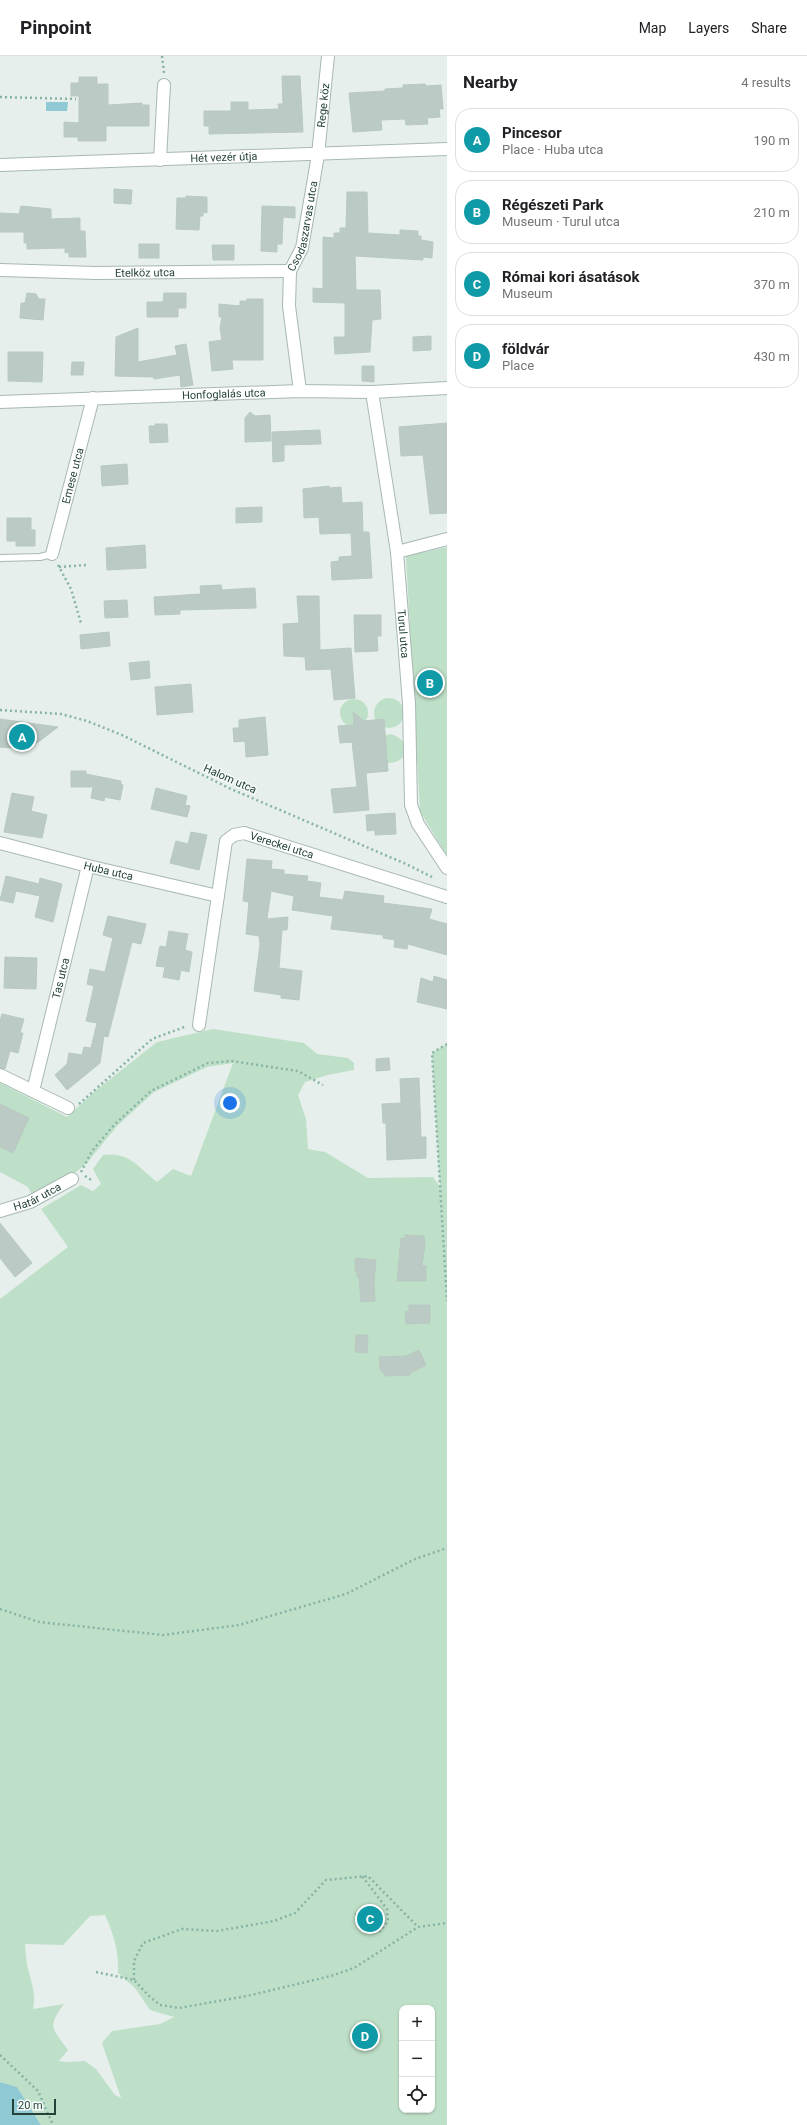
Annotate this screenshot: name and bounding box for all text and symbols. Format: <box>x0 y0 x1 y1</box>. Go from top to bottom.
text: Pinpoint <box>20 16 91 39</box>
text: Map <box>639 20 666 36</box>
text: Layers <box>688 20 729 36</box>
text: Share <box>751 20 787 36</box>
text: Nearby <box>463 72 518 92</box>
text: 4 results <box>741 75 791 90</box>
street label: Rege köz <box>314 82 332 128</box>
text: Pincesor <box>502 124 562 142</box>
text: A <box>473 133 481 148</box>
text: 190 m <box>753 133 790 148</box>
text: Place · Huba utca <box>502 142 603 157</box>
street label: Hét vezér útja <box>190 149 258 165</box>
street label: Csodaszarvas utca <box>285 180 320 273</box>
text: Régészeti Park <box>502 196 604 214</box>
text: B <box>473 205 481 220</box>
text: 210 m <box>753 205 790 220</box>
text: Museum · Turul utca <box>502 214 620 229</box>
street label: Etelköz utca <box>115 266 175 279</box>
text: Római kori ásatások <box>502 268 640 286</box>
text: C <box>473 277 481 292</box>
text: 370 m <box>753 277 790 292</box>
text: Museum <box>502 286 553 301</box>
text: földvár <box>502 340 549 358</box>
text: D <box>473 349 481 364</box>
text: 430 m <box>753 349 790 364</box>
text: Place <box>502 358 534 373</box>
street label: Honfoglalás utca <box>182 386 266 402</box>
street label: Emese utca <box>59 446 86 505</box>
street label: Turul utca <box>395 609 412 659</box>
pin: B <box>417 668 443 698</box>
pin: A <box>9 722 35 752</box>
street label: Halom utca <box>202 762 258 796</box>
street label: Vereckei utca <box>249 829 315 861</box>
street label: Huba utca <box>82 859 134 883</box>
street label: Tas utca <box>49 956 72 1000</box>
your location <box>220 1093 240 1113</box>
street label: Határ utca <box>12 1180 63 1213</box>
pin: C <box>357 1904 383 1934</box>
map controls <box>399 2005 435 2113</box>
button: + <box>399 2005 435 2041</box>
pin: D <box>352 2021 378 2051</box>
button: − <box>399 2041 435 2077</box>
button: locate <box>399 2077 435 2113</box>
scale bar <box>12 2097 56 2116</box>
text: 20 m <box>18 2099 43 2112</box>

